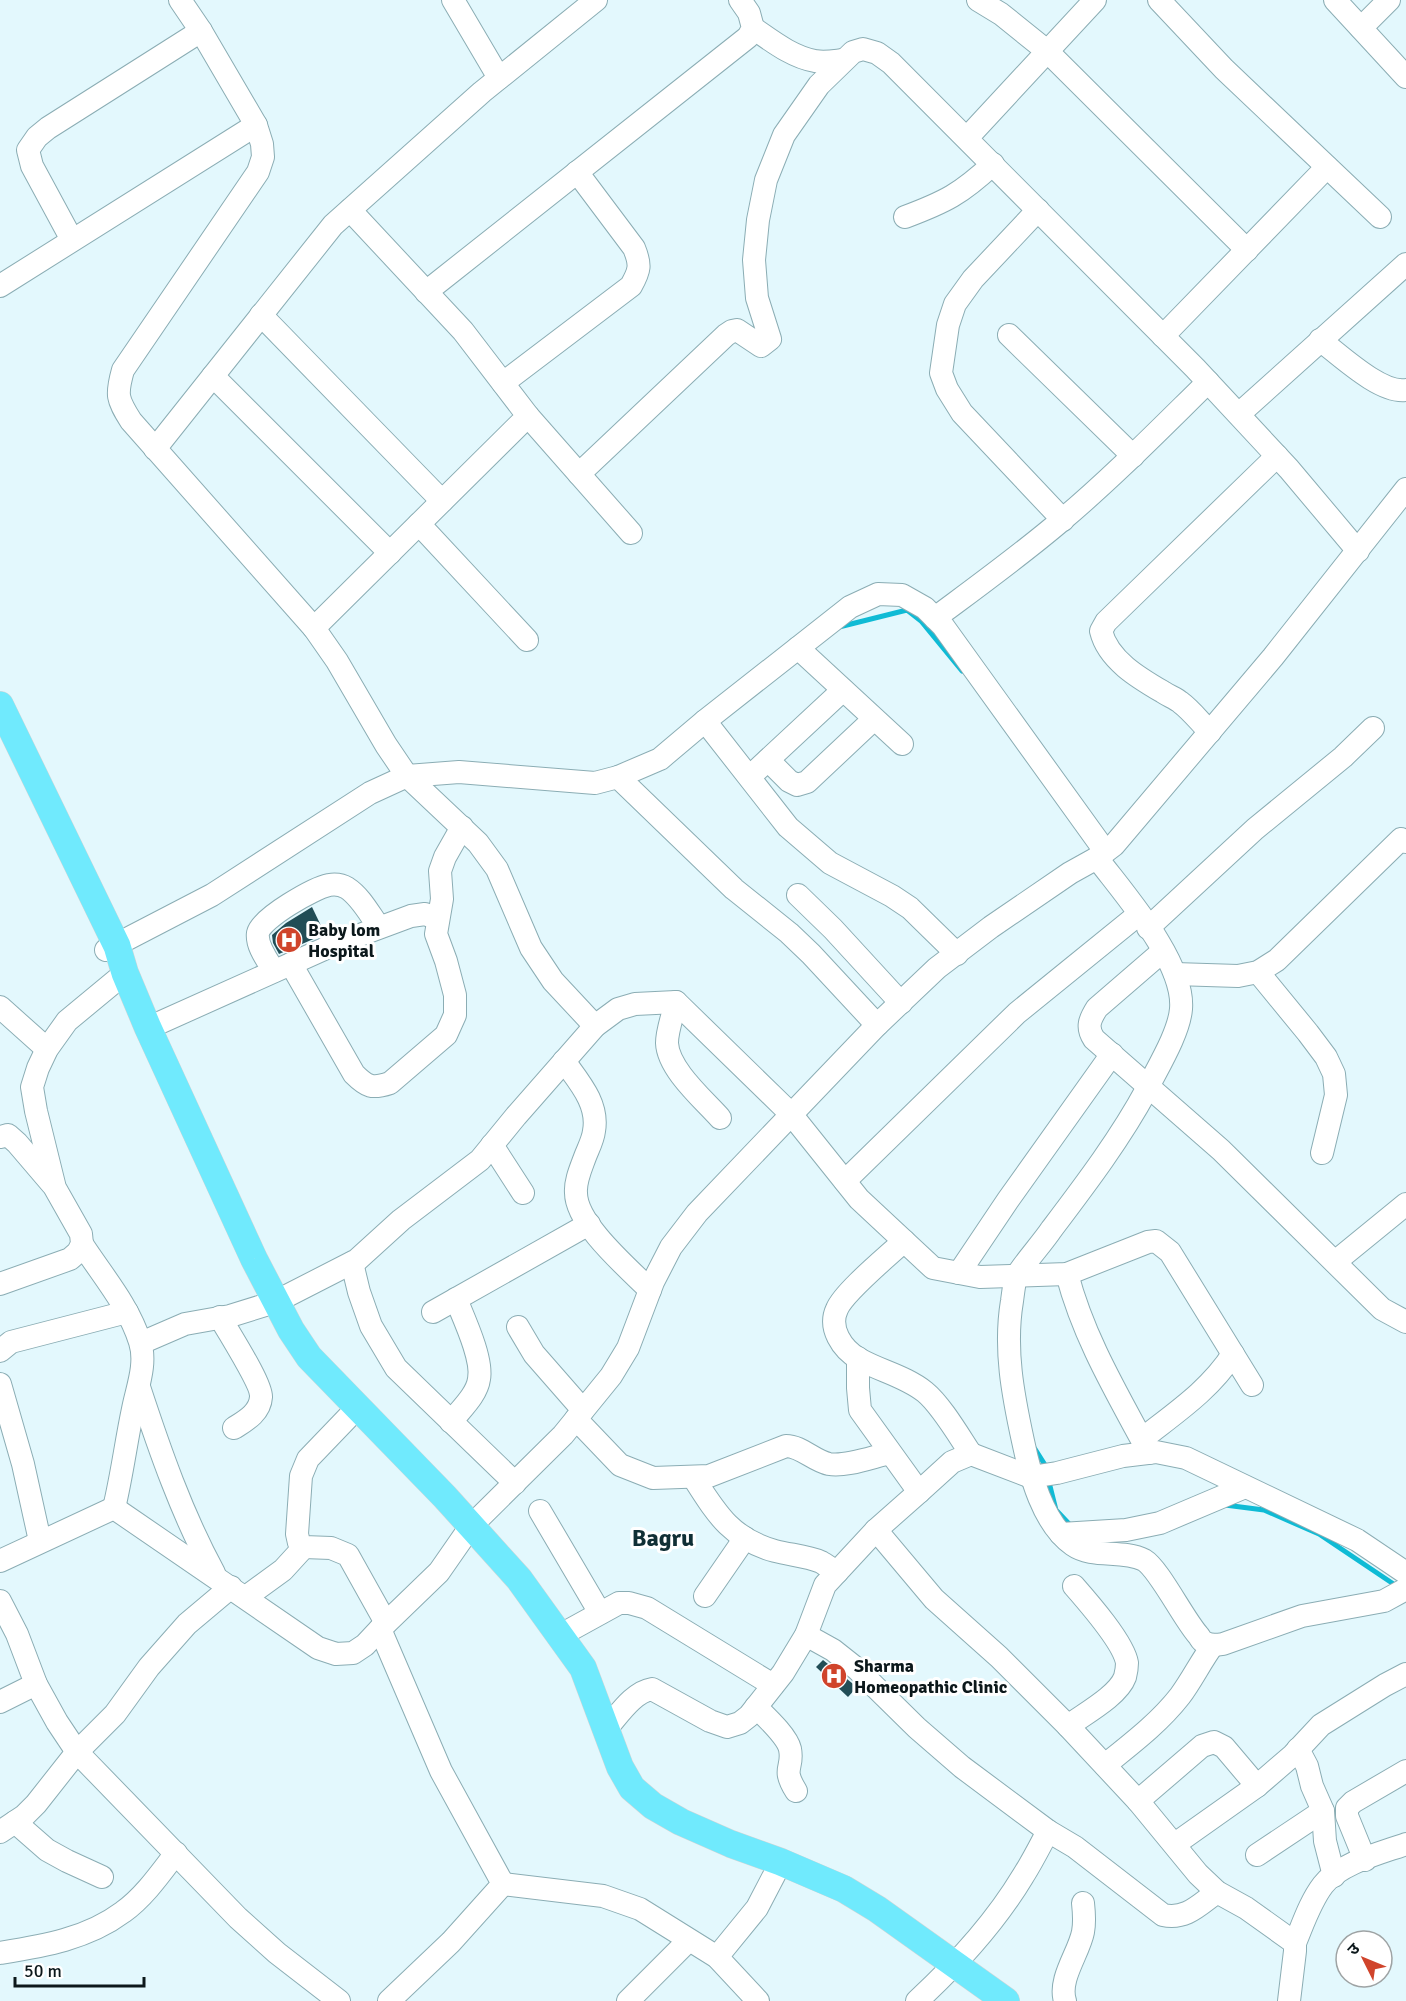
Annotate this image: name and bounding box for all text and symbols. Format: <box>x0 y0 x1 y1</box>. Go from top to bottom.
place label: Baby lom Hospital <box>308 919 380 962</box>
hospital icon: Baby lom Hospital <box>274 925 304 955</box>
district label: Bagru <box>632 1523 694 1553</box>
place label: Sharma Homeopathic Clinic <box>854 1655 1008 1698</box>
hospital icon: Sharma Homeopathic Clinic <box>819 1661 849 1691</box>
north arrow <box>1334 1929 1394 1989</box>
text: उ <box>1343 1939 1365 1960</box>
scale bar <box>15 1950 144 1988</box>
text: 50 m <box>24 1960 62 1982</box>

